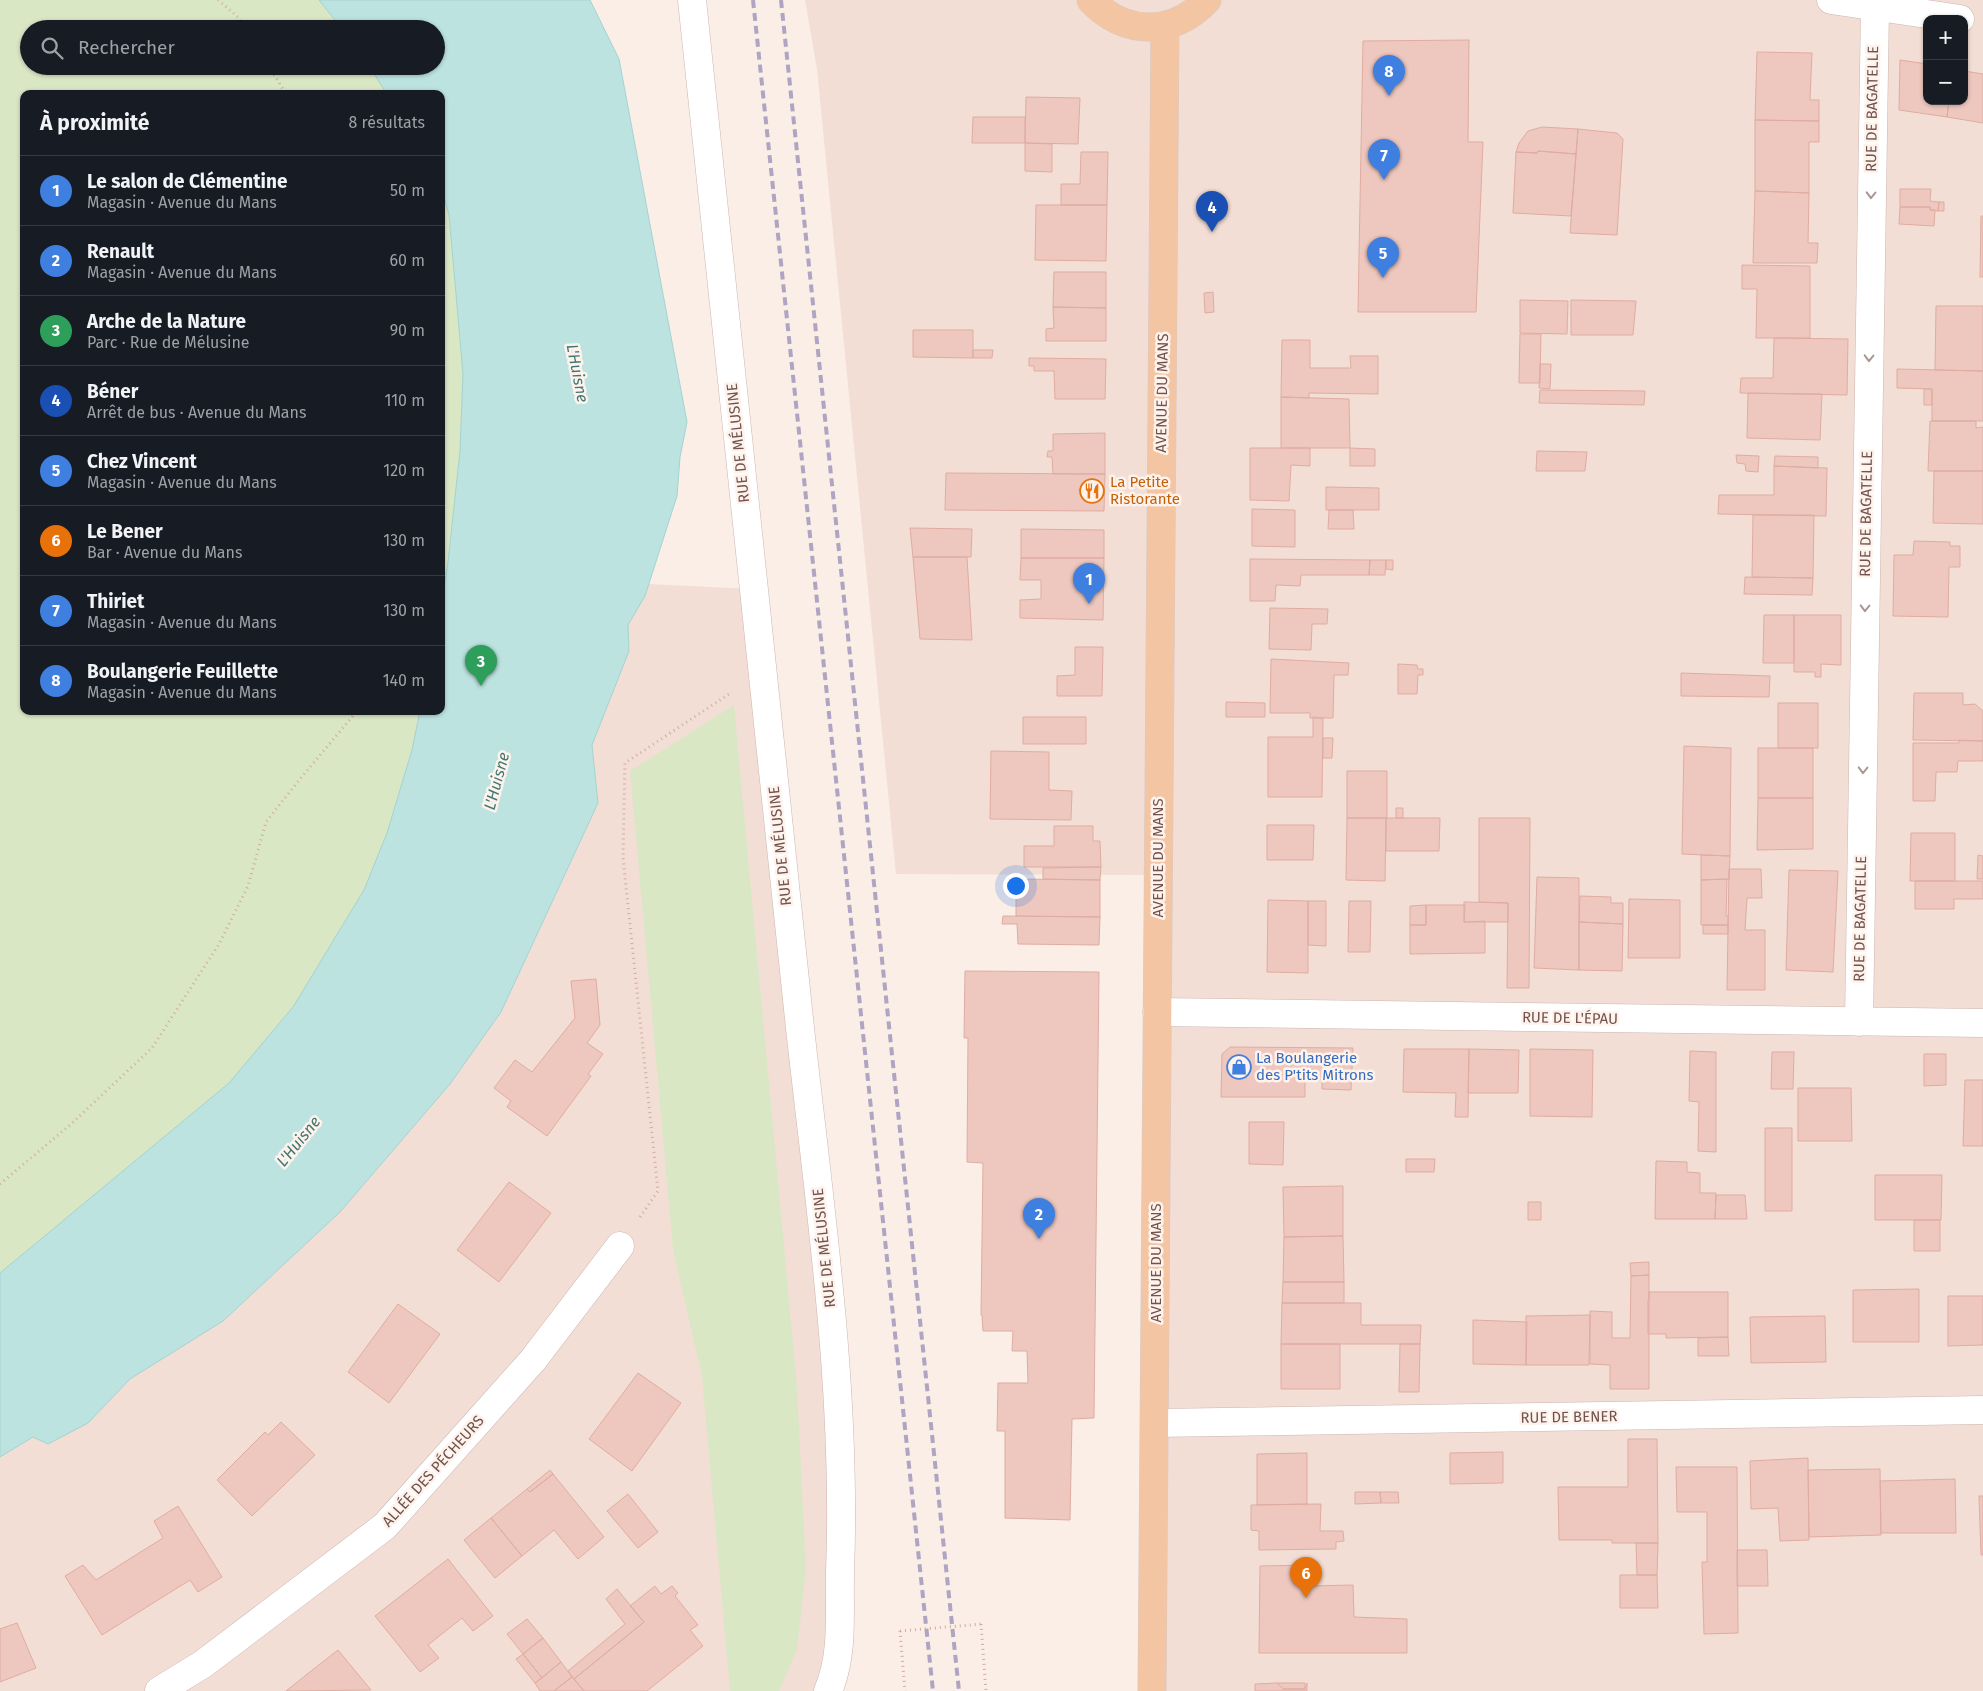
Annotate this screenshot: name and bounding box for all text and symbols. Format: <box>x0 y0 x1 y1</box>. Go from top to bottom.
map controls <box>1923 15 1968 105</box>
button: + <box>1923 15 1968 60</box>
search box <box>20 20 445 75</box>
icon: search <box>38 34 66 62</box>
text: Rechercher <box>78 36 175 59</box>
street label: RUE DE BAGATELLE <box>1862 46 1882 172</box>
pin: 8 <box>1373 55 1405 96</box>
button: − <box>1923 60 1968 105</box>
text: À proximité <box>40 110 149 136</box>
text: 8 résultats <box>348 113 425 132</box>
pin: 7 <box>1368 139 1400 180</box>
text: Le salon de Clémentine <box>87 170 287 193</box>
text: 1 <box>52 181 60 200</box>
text: 50 m <box>390 181 425 200</box>
pin: 4 <box>1196 191 1228 232</box>
one-way arrow <box>1866 192 1876 200</box>
text: Magasin · Avenue du Mans <box>87 193 277 212</box>
pin: 5 <box>1367 237 1399 278</box>
text: Renault <box>87 240 154 263</box>
text: 2 <box>52 251 60 270</box>
text: 60 m <box>390 251 425 270</box>
text: Magasin · Avenue du Mans <box>87 263 277 282</box>
text: Arche de la Nature <box>87 310 246 333</box>
text: 3 <box>52 321 60 340</box>
text: 90 m <box>390 321 425 340</box>
text: Parc · Rue de Mélusine <box>87 333 250 352</box>
street label: AVENUE DU MANS <box>1152 333 1172 453</box>
water label: L'Huisne <box>563 342 592 404</box>
one-way arrow <box>1864 354 1874 362</box>
text: Béner <box>87 380 138 403</box>
street label: RUE DE MÉLUSINE <box>723 382 753 504</box>
text: 4 <box>51 391 61 410</box>
text: 110 m <box>384 391 425 410</box>
text: Arrêt de bus · Avenue du Mans <box>87 403 306 422</box>
text: Chez Vincent <box>87 450 197 473</box>
street label: RUE DE BAGATELLE <box>1856 451 1876 577</box>
text: 5 <box>52 461 60 480</box>
text: 120 m <box>383 461 425 480</box>
text: Magasin · Avenue du Mans <box>87 473 277 492</box>
place label: La Petite Ristorante <box>1110 473 1180 508</box>
restaurant icon: La Petite Ristorante <box>1079 478 1105 504</box>
text: Le Bener <box>87 520 163 543</box>
text: 6 <box>51 531 61 550</box>
text: 130 m <box>383 531 425 550</box>
text: Bar · Avenue du Mans <box>87 543 242 562</box>
pin: 1 <box>1073 563 1105 604</box>
text: Thiriet <box>87 590 144 613</box>
text: 7 <box>52 601 60 620</box>
text: 130 m <box>383 601 425 620</box>
one-way arrow <box>1860 604 1870 612</box>
text: Magasin · Avenue du Mans <box>87 613 277 632</box>
pin: 3 <box>465 645 497 686</box>
text: Boulangerie Feuillette <box>87 660 278 683</box>
text: 8 <box>51 671 61 690</box>
text: 140 m <box>383 671 425 690</box>
text: Magasin · Avenue du Mans <box>87 683 277 702</box>
water label: L'Huisne <box>480 750 513 812</box>
one-way arrow <box>1857 767 1868 775</box>
street label: RUE DE MÉLUSINE <box>765 785 795 907</box>
street label: AVENUE DU MANS <box>1149 798 1167 918</box>
street label: RUE DE BAGATELLE <box>1850 856 1870 982</box>
your location <box>1003 873 1029 899</box>
street label: RUE DE L'ÉPAU <box>1522 1008 1618 1028</box>
place label: La Boulangerie des P'tits Mitrons <box>1256 1049 1374 1084</box>
shop icon: La Boulangerie des P'tits Mitrons <box>1226 1054 1252 1080</box>
water label: L'Huisne <box>272 1112 324 1170</box>
street label: RUE DE MÉLUSINE <box>809 1187 839 1309</box>
pin: 2 <box>1023 1198 1055 1239</box>
street label: AVENUE DU MANS <box>1147 1203 1165 1323</box>
street label: RUE DE BENER <box>1520 1407 1618 1427</box>
street label: ALLÉE DES PÉCHEURS <box>378 1412 488 1530</box>
pin: 6 <box>1290 1557 1322 1598</box>

